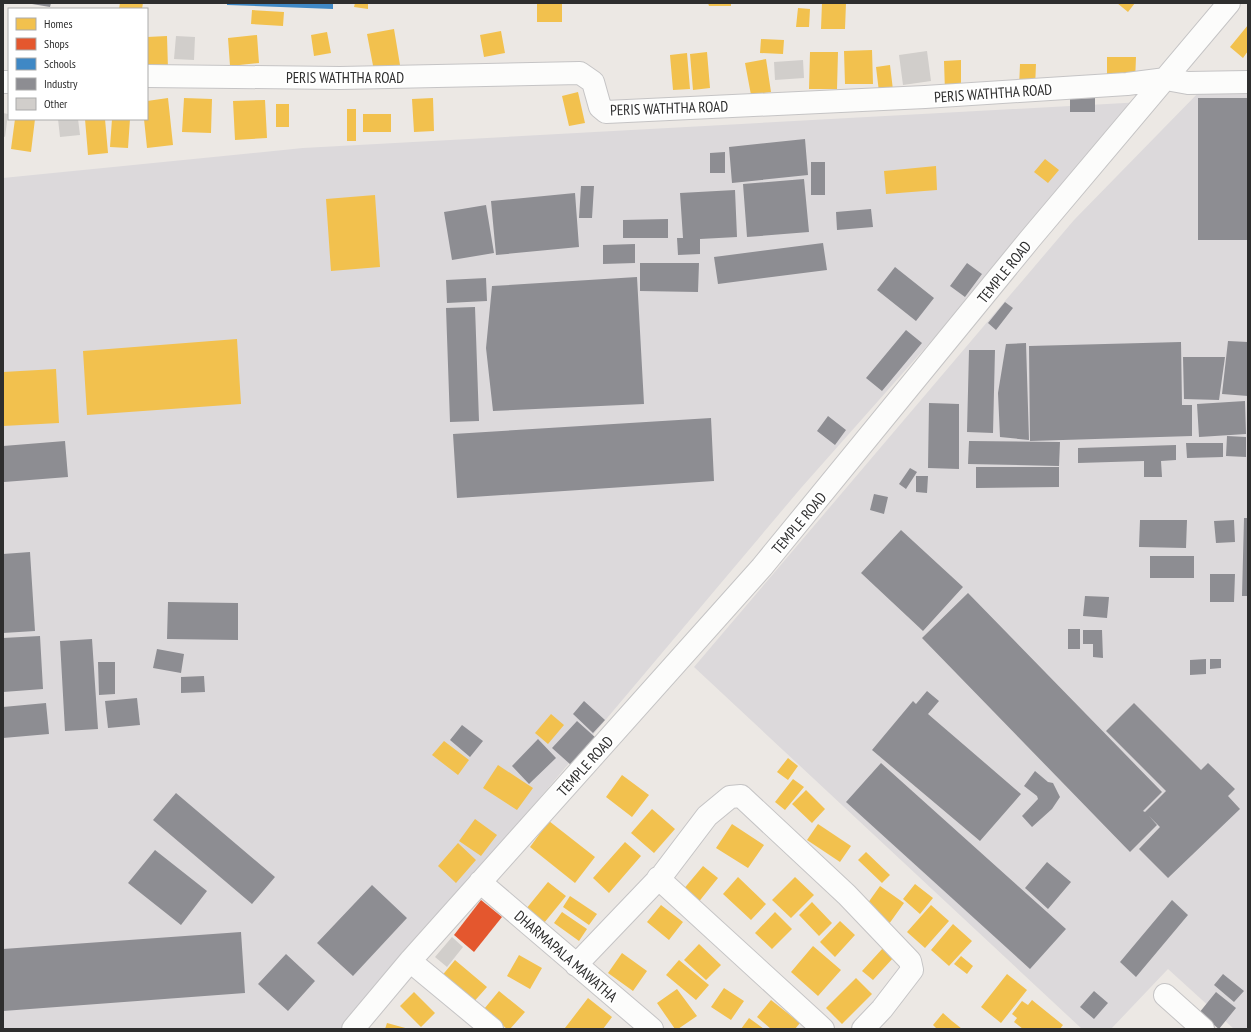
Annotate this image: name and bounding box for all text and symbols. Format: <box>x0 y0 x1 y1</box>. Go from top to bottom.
legend <box>8 8 148 120</box>
text: Homes <box>44 16 72 31</box>
text: Shops <box>44 36 69 51</box>
text: Schools <box>44 56 76 71</box>
street label: PERIS WATHTHA ROAD <box>286 68 404 87</box>
text: Industry <box>44 76 78 91</box>
street label: PERIS WATHTHA ROAD <box>933 79 1053 107</box>
text: Other <box>44 96 68 111</box>
street label: PERIS WATHTHA ROAD <box>610 96 729 120</box>
street label: TEMPLE ROAD <box>973 237 1035 307</box>
street label: TEMPLE ROAD <box>768 488 830 558</box>
street label: TEMPLE ROAD <box>553 732 617 800</box>
street label: DHARMAPALA MAWATHA <box>511 906 622 1006</box>

